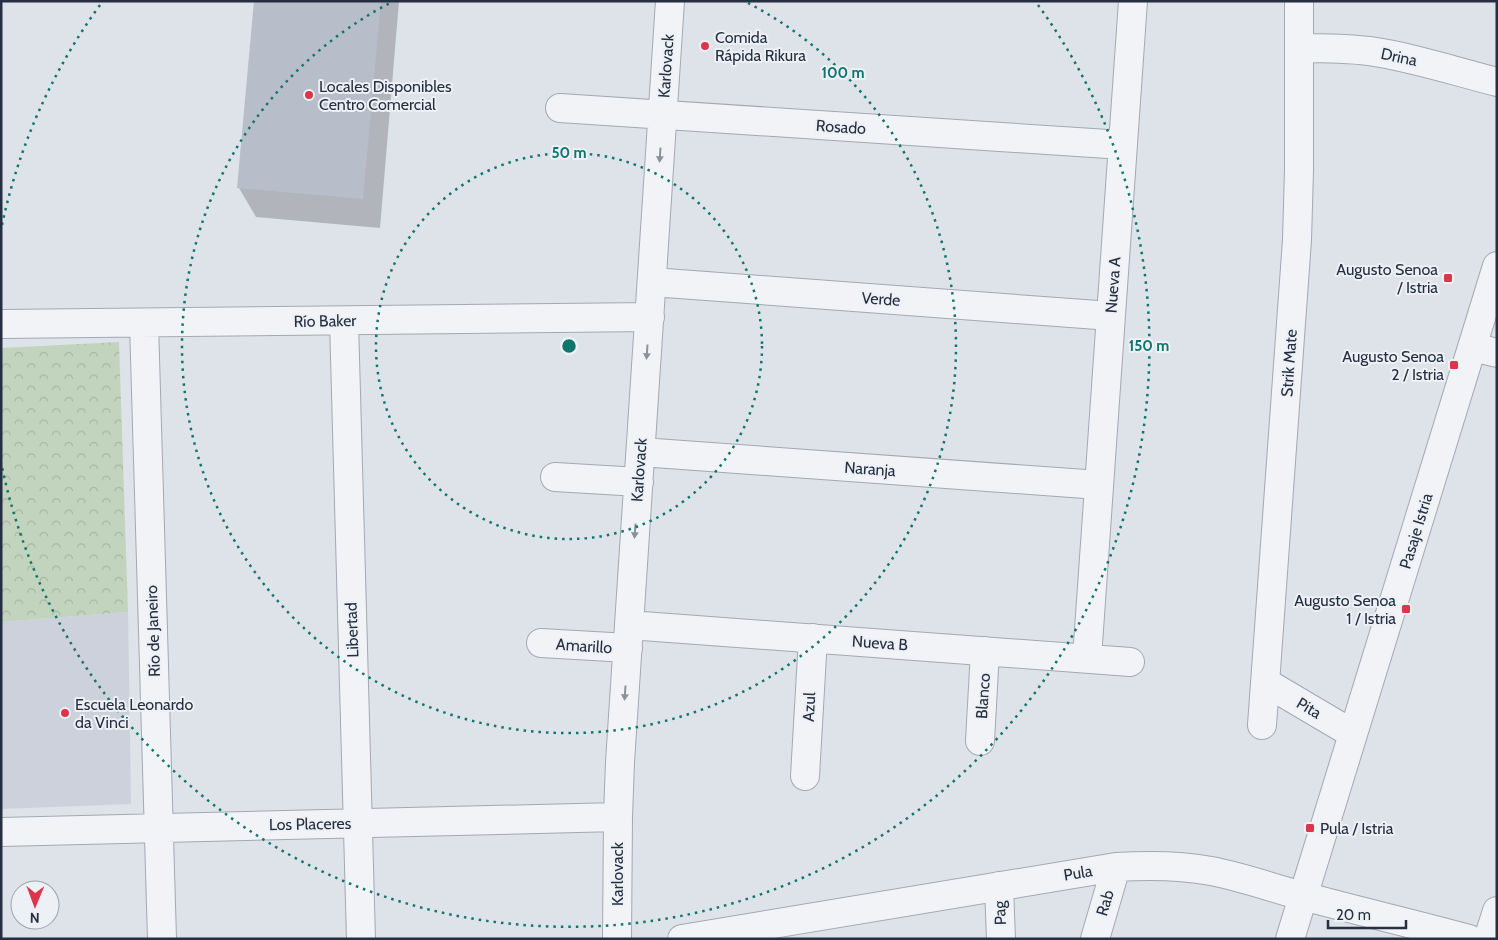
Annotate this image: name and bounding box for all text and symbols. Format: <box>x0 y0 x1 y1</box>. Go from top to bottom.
place label: Comida Rápida Rikura <box>715 28 806 65</box>
street label: Karlovack <box>654 33 678 99</box>
marker: Comida Rápida Rikura <box>699 40 711 52</box>
street label: Drina <box>1379 44 1419 70</box>
text: 100 m <box>821 64 865 82</box>
place label: Locales Disponibles Centro Comercial <box>319 77 452 114</box>
marker: Locales Disponibles Centro Comercial <box>303 89 315 101</box>
street label: Rosado <box>815 116 867 138</box>
text: 50 m <box>551 144 587 162</box>
one-way arrow <box>656 147 664 163</box>
street label: Nueva A <box>1102 256 1124 314</box>
place label: Augusto Senoa / Istria <box>1336 260 1438 297</box>
marker: Augusto Senoa / Istria <box>1442 272 1454 284</box>
street label: Verde <box>861 288 901 310</box>
street label: Río Baker <box>294 311 357 331</box>
street label: Strik Mate <box>1277 329 1301 397</box>
centre of rings <box>560 337 578 355</box>
text: 150 m <box>1129 337 1169 355</box>
one-way arrow <box>643 344 651 360</box>
place label: Augusto Senoa 2 / Istria <box>1342 347 1444 384</box>
marker: Augusto Senoa 2 / Istria <box>1448 359 1460 371</box>
street label: Karlovack <box>627 437 651 503</box>
street label: Naranja <box>844 458 897 480</box>
street label: Pasaje Istria <box>1395 491 1437 571</box>
one-way arrow <box>631 524 639 540</box>
street label: Río de Janeiro <box>142 585 164 677</box>
place label: Augusto Senoa 1 / Istria <box>1294 591 1396 628</box>
street label: Libertad <box>342 602 362 658</box>
marker: Augusto Senoa 1 / Istria <box>1400 603 1412 615</box>
street label: Nueva B <box>851 632 909 654</box>
street label: Amarillo <box>555 635 613 657</box>
street label: Blanco <box>972 672 994 720</box>
one-way arrow <box>620 686 628 702</box>
street label: Azul <box>799 692 819 722</box>
street label: Pita <box>1293 693 1325 723</box>
place label: Escuela Leonardo da Vinci <box>75 695 194 732</box>
marker: Escuela Leonardo da Vinci <box>59 707 71 719</box>
street label: Los Placeres <box>269 814 352 834</box>
place label: Pula / Istria <box>1320 819 1394 838</box>
marker: Pula / Istria <box>1304 822 1316 834</box>
street label: Karlovack <box>608 841 627 906</box>
street label: Pula <box>1062 861 1094 885</box>
north arrow <box>10 880 60 930</box>
street label: Rab <box>1092 888 1118 918</box>
scale bar <box>1328 898 1406 930</box>
street label: Pag <box>990 899 1010 926</box>
text: 20 m <box>1336 906 1371 924</box>
text: N <box>30 909 40 927</box>

